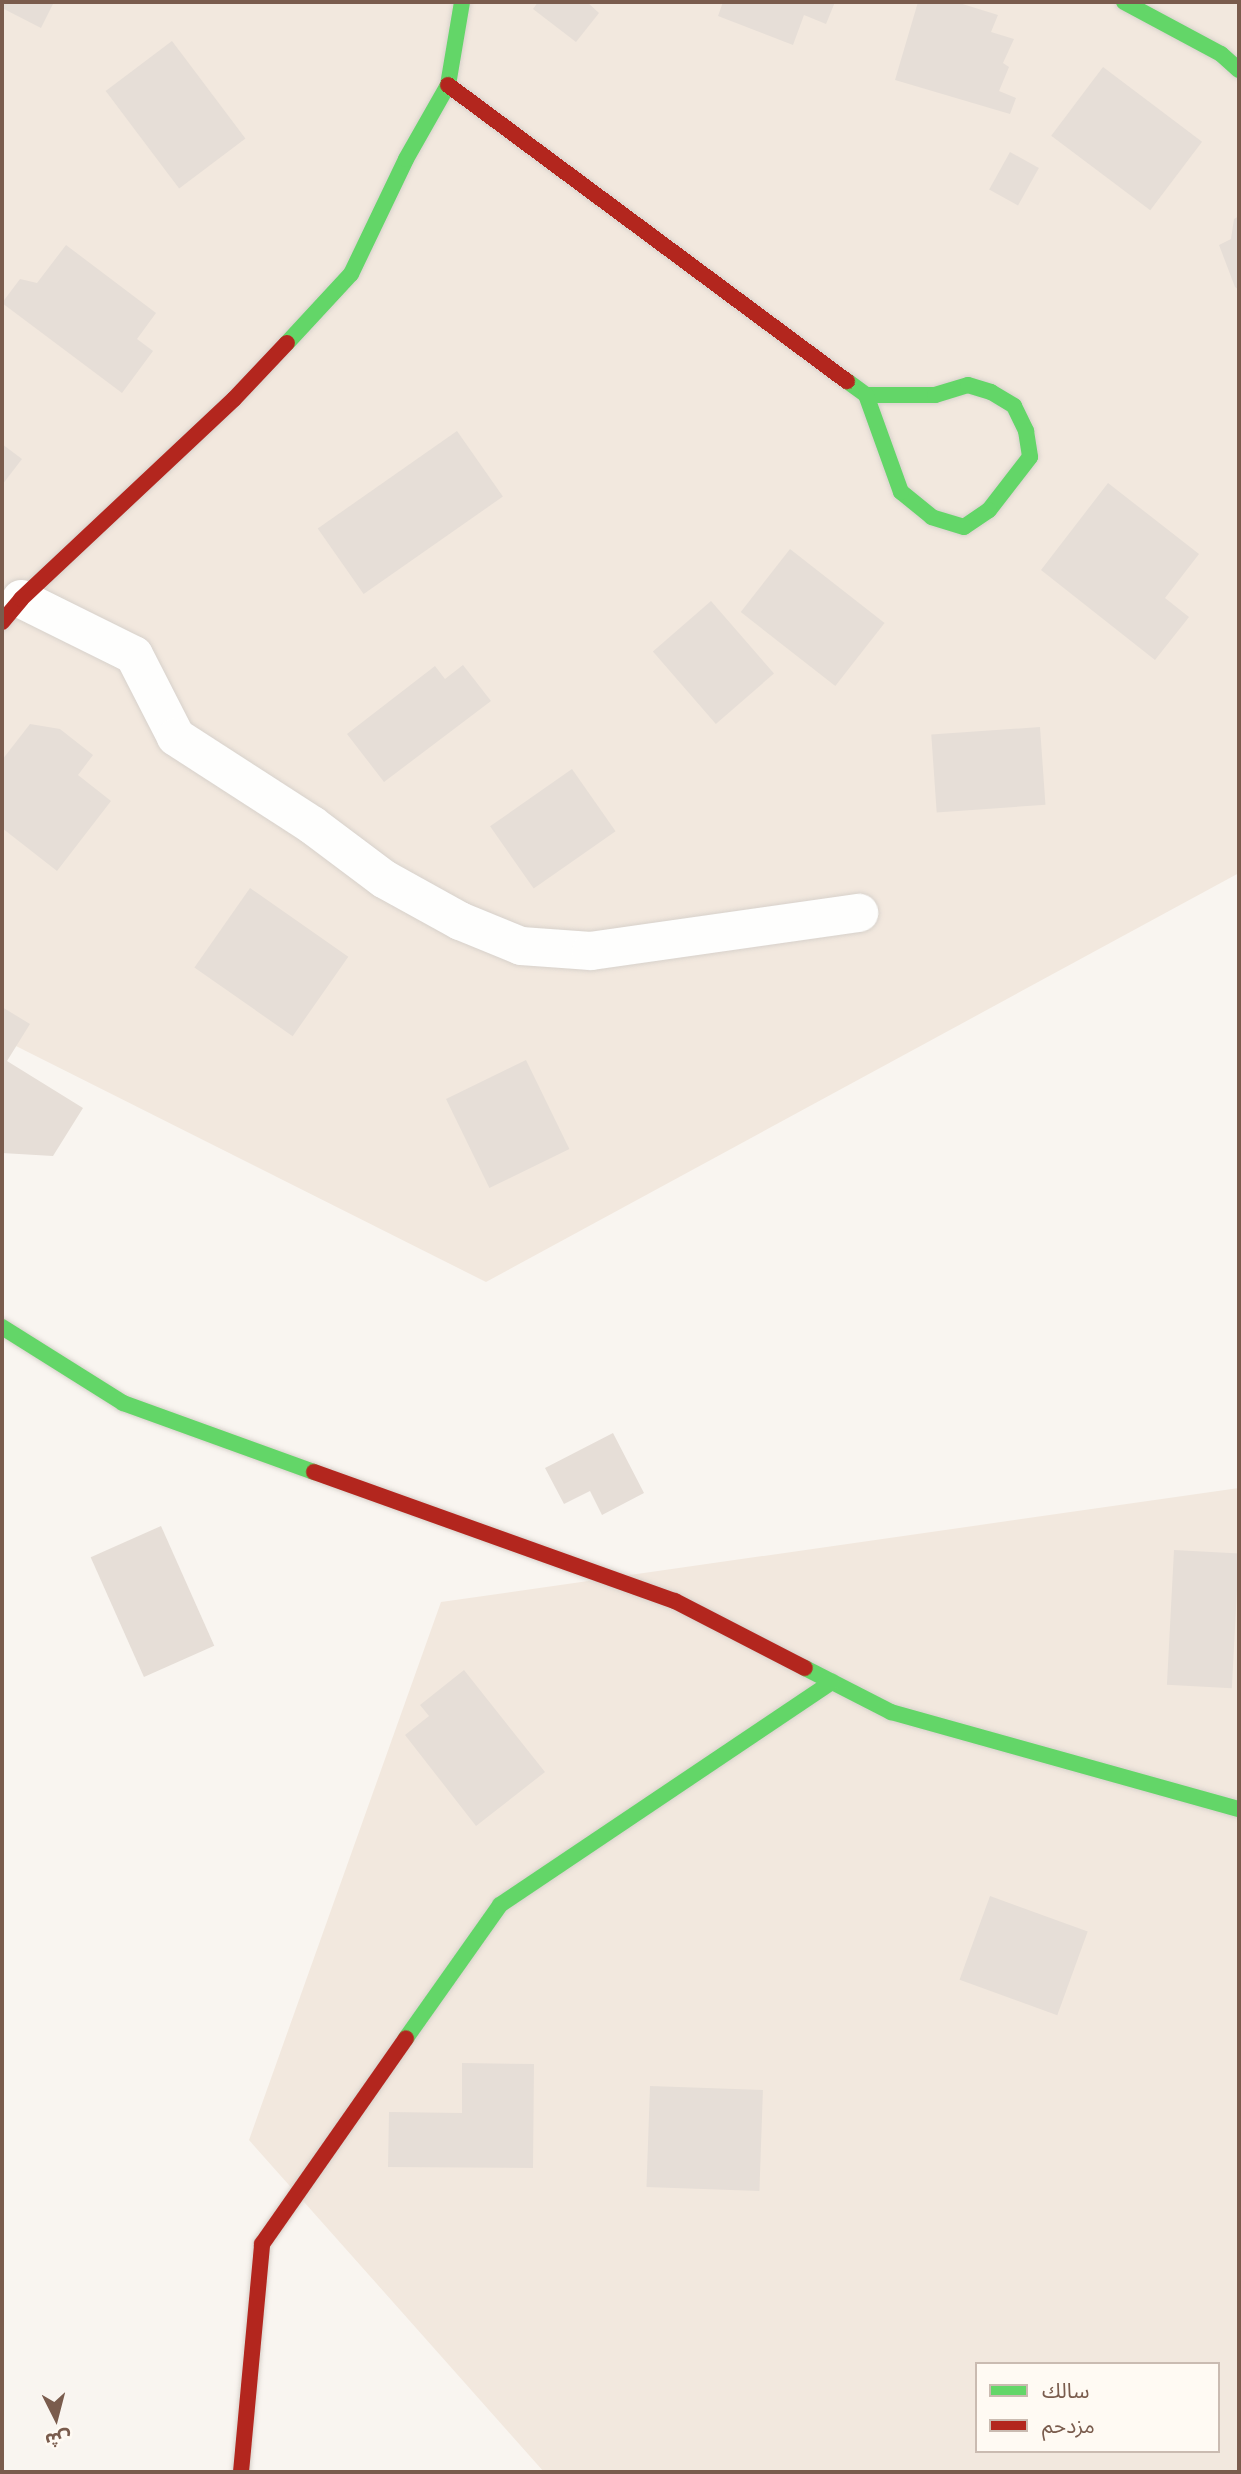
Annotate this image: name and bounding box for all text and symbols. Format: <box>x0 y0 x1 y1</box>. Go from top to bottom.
legend <box>975 2362 1220 2453</box>
text: سالك <box>1042 2378 1089 2403</box>
north arrow <box>21 2383 91 2453</box>
text: مزدحم <box>1042 2413 1095 2438</box>
text: ش <box>44 2427 72 2452</box>

